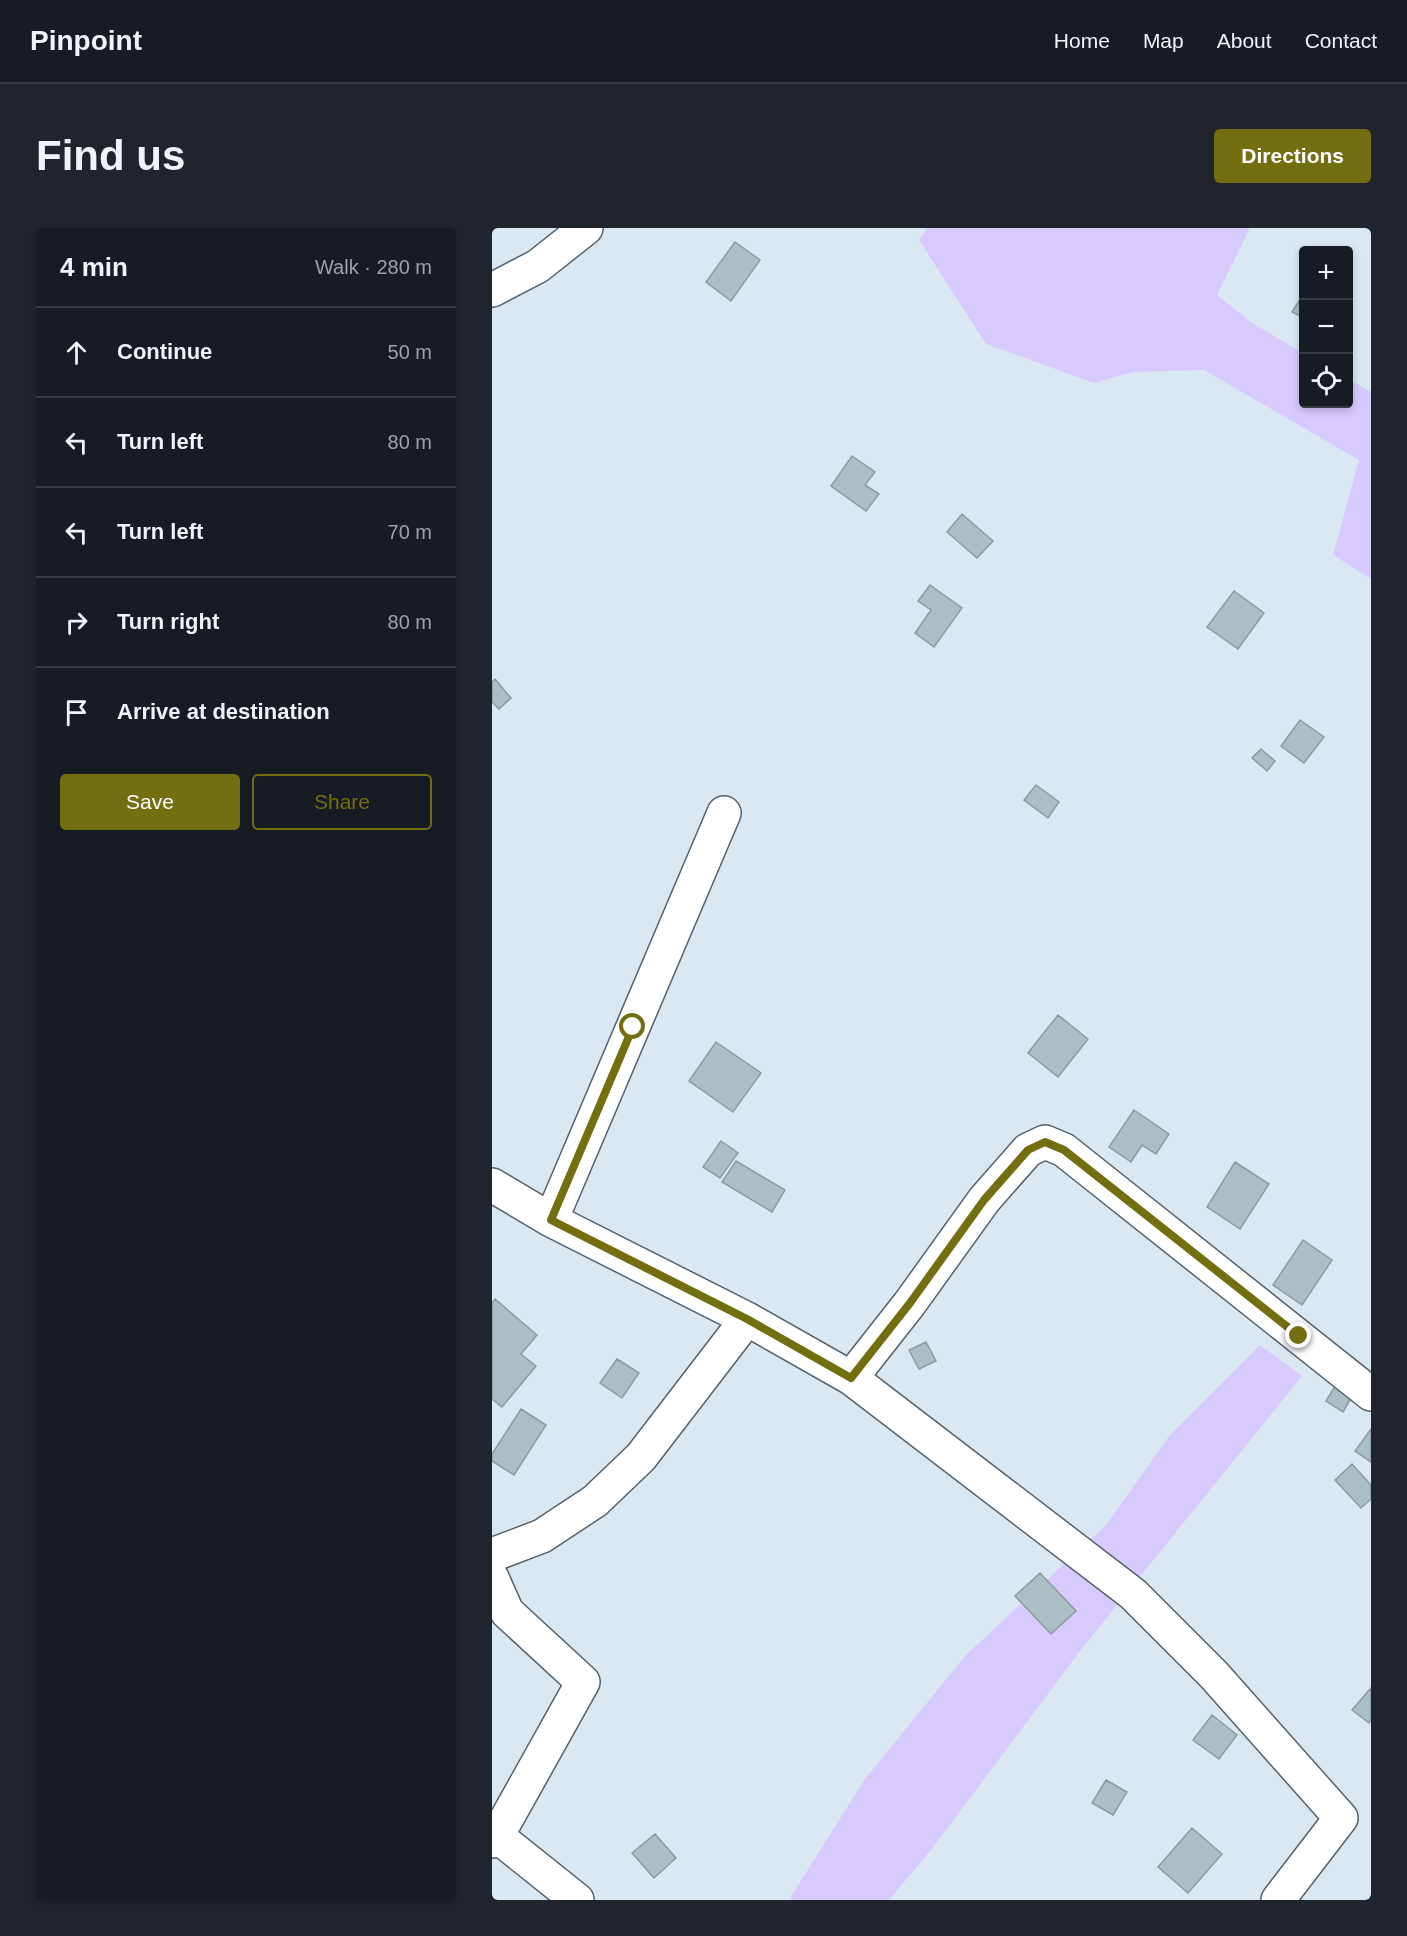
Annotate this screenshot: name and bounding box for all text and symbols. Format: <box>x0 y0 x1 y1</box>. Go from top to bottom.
text: Pinpoint <box>30 25 142 56</box>
text: Home <box>1054 29 1110 52</box>
text: Map <box>1143 29 1184 52</box>
text: About <box>1217 29 1272 52</box>
text: Contact <box>1305 29 1377 52</box>
button: Directions <box>1214 129 1371 183</box>
text: Find us <box>36 132 185 179</box>
map controls <box>1299 246 1353 408</box>
button: + <box>1299 246 1353 300</box>
text: 4 min <box>60 252 128 282</box>
text: Walk · 280 m <box>315 256 432 278</box>
button: − <box>1299 300 1353 354</box>
icon: ahead <box>60 336 93 369</box>
text: Continue <box>117 339 212 364</box>
text: 50 m <box>388 341 432 363</box>
button: locate <box>1299 354 1353 408</box>
icon: left <box>60 426 93 459</box>
text: Turn left <box>117 429 203 454</box>
text: 80 m <box>388 431 432 453</box>
icon: left <box>60 516 93 549</box>
text: Turn left <box>117 519 203 544</box>
text: 70 m <box>388 521 432 543</box>
icon: right <box>60 606 93 639</box>
text: Turn right <box>117 609 219 634</box>
text: 80 m <box>388 611 432 633</box>
icon: arrive <box>60 696 93 729</box>
text: Arrive at destination <box>117 699 330 724</box>
button: Save <box>60 774 240 830</box>
button: Share <box>252 774 432 830</box>
route start <box>619 1013 645 1039</box>
route end <box>1285 1322 1311 1348</box>

